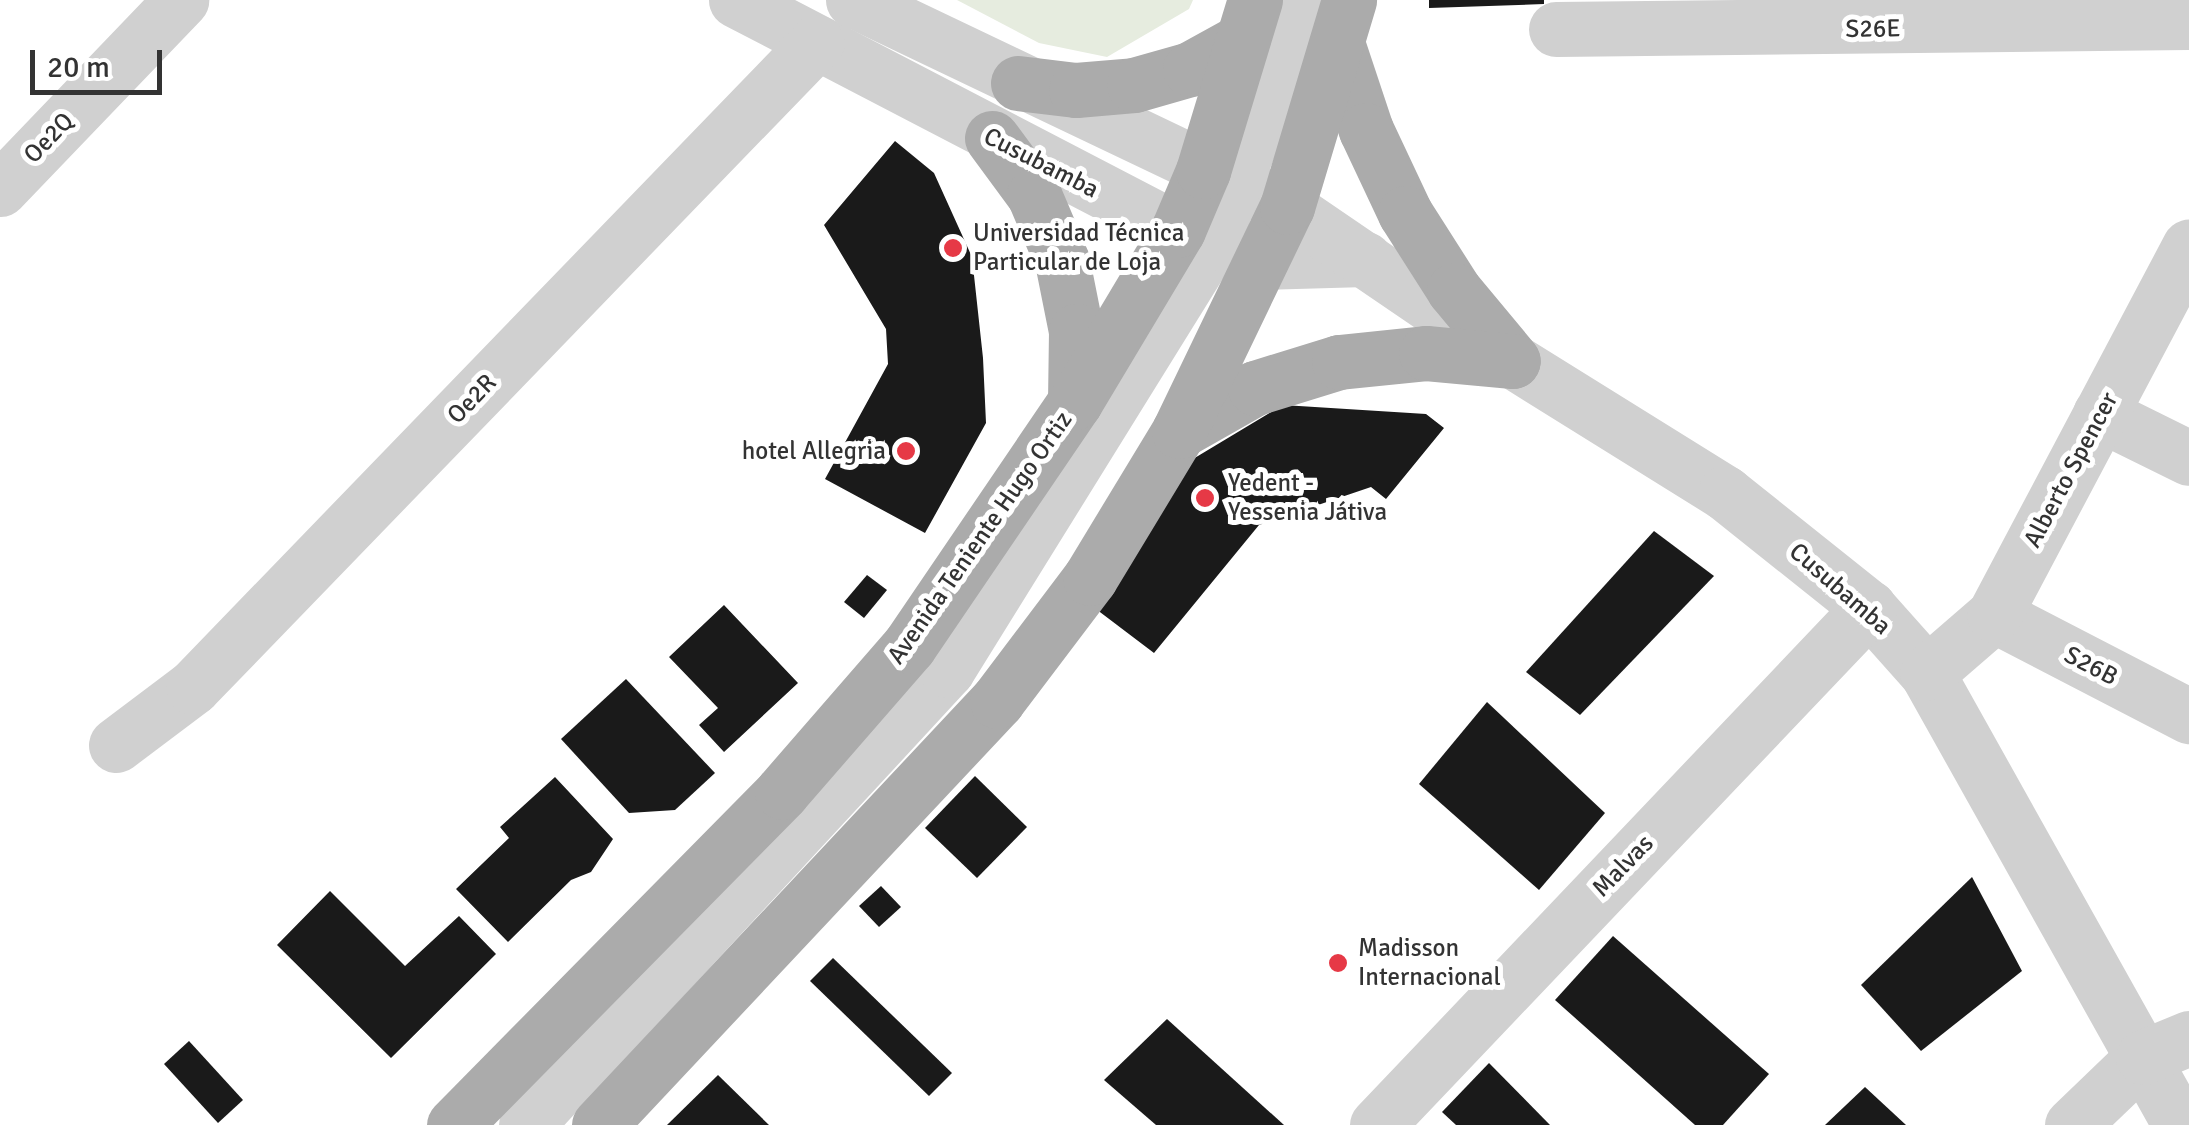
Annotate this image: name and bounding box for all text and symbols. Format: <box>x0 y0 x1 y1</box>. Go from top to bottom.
street label: S26E <box>1845 14 1901 44</box>
scale bar <box>35 30 168 92</box>
text: 20 m <box>47 49 110 86</box>
street label: Oe2Q <box>18 106 80 170</box>
street label: Cusubamba <box>979 121 1103 205</box>
place label: Universidad Técnica Particular de Loja <box>973 219 1184 278</box>
marker: Universidad Técnica Particular de Loja <box>942 237 964 259</box>
street label: Oe2R <box>441 368 503 430</box>
street label: Alberto Spencer <box>2018 387 2124 553</box>
street label: Avenida Teniente Hugo Ortiz <box>881 406 1079 670</box>
place label: hotel Allegria <box>742 436 886 466</box>
marker: hotel Allegria <box>895 440 917 462</box>
place label: Yedent - Yessenia Játiva <box>1228 469 1387 528</box>
marker: Yedent - Yessenia Játiva <box>1192 485 1218 511</box>
street label: Cusubamba <box>1783 537 1897 641</box>
street label: S26B <box>2059 640 2123 692</box>
street label: Malvas <box>1586 829 1660 903</box>
place label: Madisson Internacional <box>1358 934 1501 993</box>
marker: Madisson Internacional <box>1327 952 1349 974</box>

